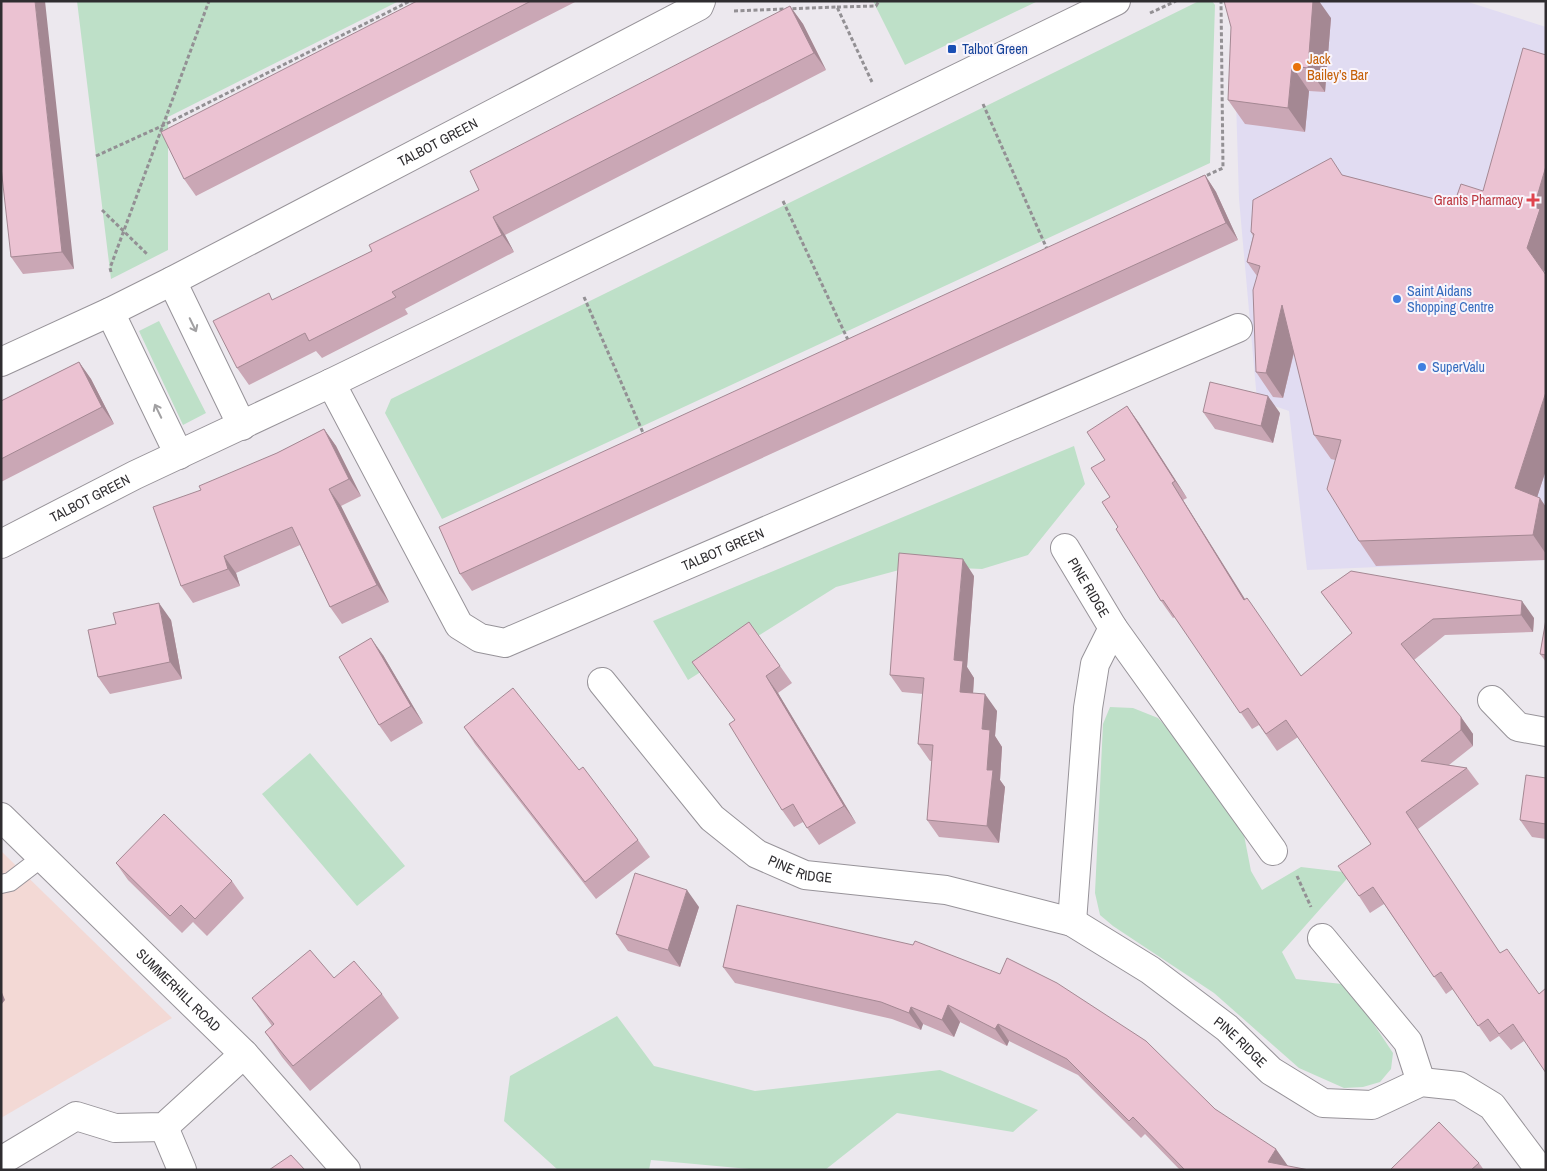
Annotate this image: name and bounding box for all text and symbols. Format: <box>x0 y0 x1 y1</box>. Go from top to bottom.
place label: Talbot Green <box>962 40 1028 58</box>
marker: Talbot Green <box>946 43 958 55</box>
place label: Jack Bailey’s Bar <box>1307 50 1368 84</box>
marker: Jack Bailey’s Bar <box>1291 61 1303 73</box>
street label: TALBOT GREEN <box>395 114 481 171</box>
place label: Grants Pharmacy <box>1434 191 1523 209</box>
marker: Grants Pharmacy <box>1527 194 1539 206</box>
place label: Saint Aidans Shopping Centre <box>1407 282 1494 316</box>
marker: Saint Aidans Shopping Centre <box>1391 293 1403 305</box>
one-way arrow <box>189 317 198 332</box>
place label: SuperValu <box>1432 358 1485 376</box>
marker: SuperValu <box>1416 361 1428 373</box>
one-way arrow <box>153 404 162 419</box>
street label: TALBOT GREEN <box>47 470 133 526</box>
street label: TALBOT GREEN <box>679 524 767 575</box>
street label: PINE RIDGE <box>1064 554 1113 621</box>
street label: PINE RIDGE <box>766 851 833 887</box>
street label: SUMMERHILL ROAD <box>132 945 225 1035</box>
street label: PINE RIDGE <box>1210 1012 1271 1071</box>

